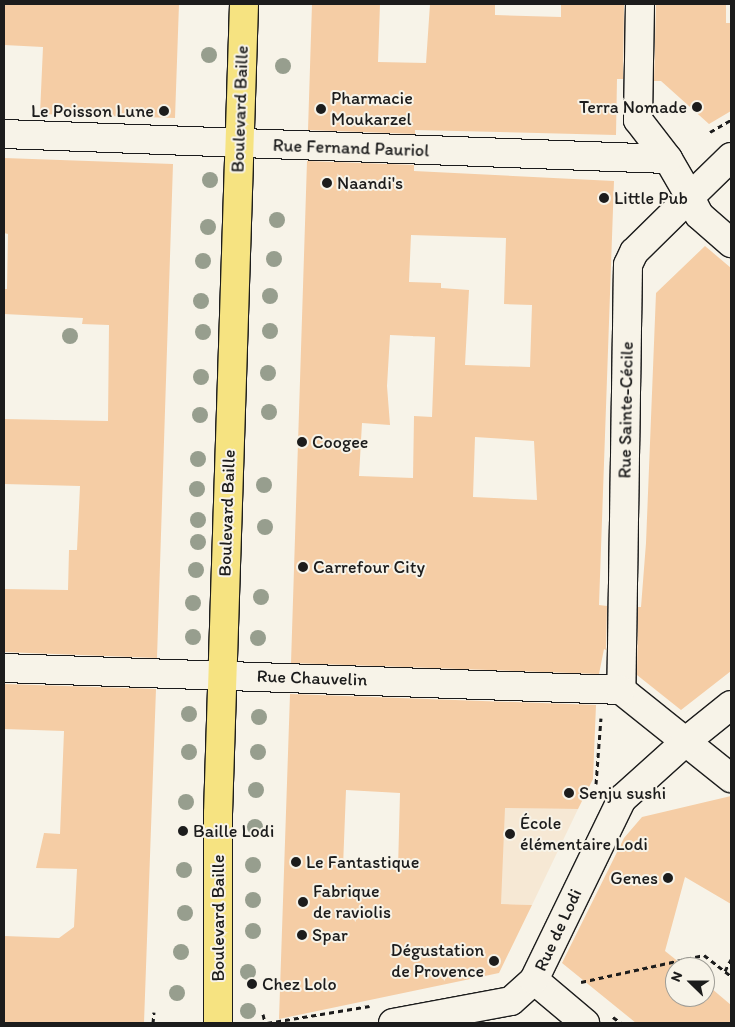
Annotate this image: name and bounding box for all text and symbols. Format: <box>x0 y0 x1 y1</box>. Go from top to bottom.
street label: Boulevard Baille <box>227 45 253 173</box>
place label: Pharmacie Moukarzel <box>331 88 413 130</box>
place label: Terra Nomade <box>580 96 687 118</box>
place label: Le Poisson Lune <box>32 100 154 122</box>
marker: Terra Nomade <box>691 101 703 113</box>
marker: Pharmacie Moukarzel <box>315 103 327 115</box>
marker: Le Poisson Lune <box>158 105 170 117</box>
street label: Rue Fernand Pauriol <box>273 134 429 162</box>
place label: Naandi's <box>337 172 403 194</box>
marker: Naandi's <box>321 177 333 189</box>
place label: Little Pub <box>614 187 688 209</box>
marker: Little Pub <box>598 192 610 204</box>
street label: Rue Sainte-Cécile <box>614 341 638 479</box>
place label: Coogee <box>312 431 368 453</box>
marker: Coogee <box>296 436 308 448</box>
street label: Boulevard Baille <box>214 449 240 577</box>
place label: Carrefour City <box>313 556 425 578</box>
marker: Carrefour City <box>297 561 309 573</box>
street label: Rue Chauvelin <box>256 665 368 691</box>
place label: Senju sushi <box>579 782 666 804</box>
marker: Senju sushi <box>563 787 575 799</box>
place label: École élémentaire Lodi <box>520 813 648 856</box>
place label: Baille Lodi <box>193 820 274 842</box>
marker: Baille Lodi <box>177 825 189 837</box>
marker: École élémentaire Lodi <box>504 828 516 840</box>
place label: Le Fantastique <box>306 851 419 873</box>
street label: Boulevard Baille <box>207 854 229 982</box>
marker: Le Fantastique <box>290 856 302 868</box>
place label: Genes <box>610 867 658 889</box>
marker: Genes <box>662 872 674 884</box>
place label: Fabrique de raviolis <box>313 881 392 924</box>
street label: Rue de Lodi <box>529 885 587 975</box>
marker: Fabrique de raviolis <box>297 896 309 908</box>
place label: Spar <box>312 924 348 946</box>
marker: Spar <box>296 929 308 941</box>
place label: Dégustation de Provence <box>391 940 484 982</box>
marker: Dégustation de Provence <box>488 955 500 967</box>
north arrow <box>665 957 715 1007</box>
text: N <box>667 969 686 984</box>
place label: Chez Lolo <box>262 973 337 995</box>
marker: Chez Lolo <box>246 978 258 990</box>

